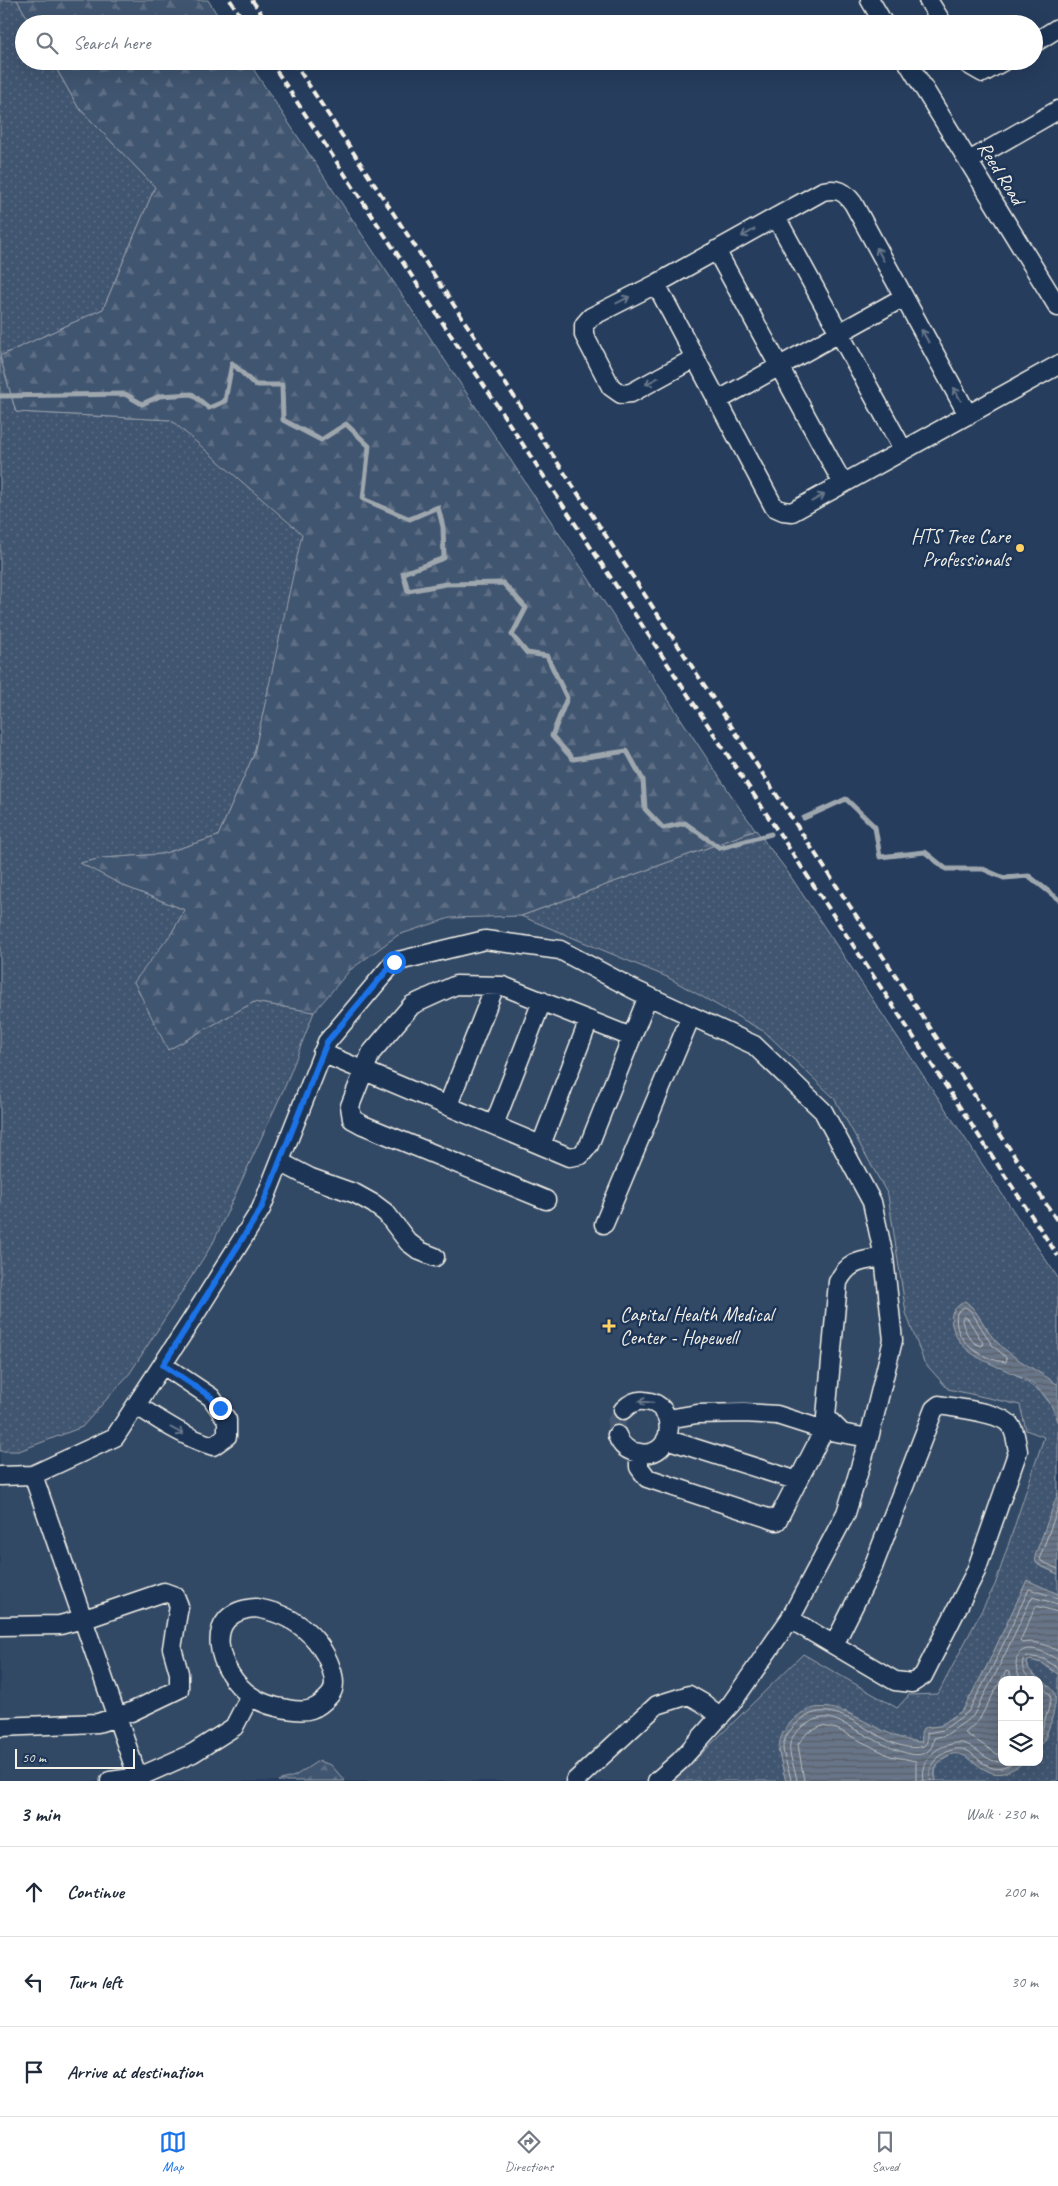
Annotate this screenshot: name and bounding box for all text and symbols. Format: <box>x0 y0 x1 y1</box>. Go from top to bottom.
search box <box>15 15 1043 70</box>
icon: search <box>33 29 61 57</box>
text: Search here <box>73 31 150 55</box>
street label: Reed Road <box>972 137 1032 212</box>
one-way arrow <box>740 228 755 238</box>
one-way arrow <box>875 247 885 262</box>
one-way arrow <box>615 295 630 305</box>
one-way arrow <box>919 329 929 343</box>
one-way arrow <box>645 377 660 386</box>
one-way arrow <box>952 387 962 402</box>
one-way arrow <box>810 492 825 502</box>
place label: HTS Tree Care Professionals <box>911 524 1012 572</box>
marker: HTS Tree Care Professionals <box>1014 542 1026 554</box>
route start <box>383 951 406 974</box>
place label: Capital Health Medical Center - Hopewell <box>620 1302 777 1350</box>
marker: Capital Health Medical Center - Hopewell <box>602 1319 616 1333</box>
route end <box>209 1397 232 1420</box>
one-way arrow <box>638 1397 654 1406</box>
one-way arrow <box>169 1427 184 1436</box>
map controls <box>998 1676 1043 1766</box>
button: locate <box>998 1676 1043 1721</box>
button: layers <box>998 1721 1043 1766</box>
scale bar <box>15 1746 135 1769</box>
text: 50 m <box>22 1749 46 1766</box>
text: 3 min <box>20 1801 60 1827</box>
text: Walk · 230 m <box>966 1804 1038 1824</box>
icon: ahead <box>20 1878 48 1906</box>
text: Continue <box>67 1880 124 1904</box>
text: 200 m <box>1004 1882 1038 1902</box>
icon: left <box>20 1968 48 1996</box>
text: Turn left <box>67 1970 122 1994</box>
text: 30 m <box>1011 1972 1038 1992</box>
icon: arrive <box>20 2058 48 2086</box>
text: Arrive at destination <box>67 2060 203 2084</box>
tab: Map <box>159 2128 187 2175</box>
tab: Directions <box>505 2128 553 2175</box>
tab: Saved <box>871 2128 899 2175</box>

